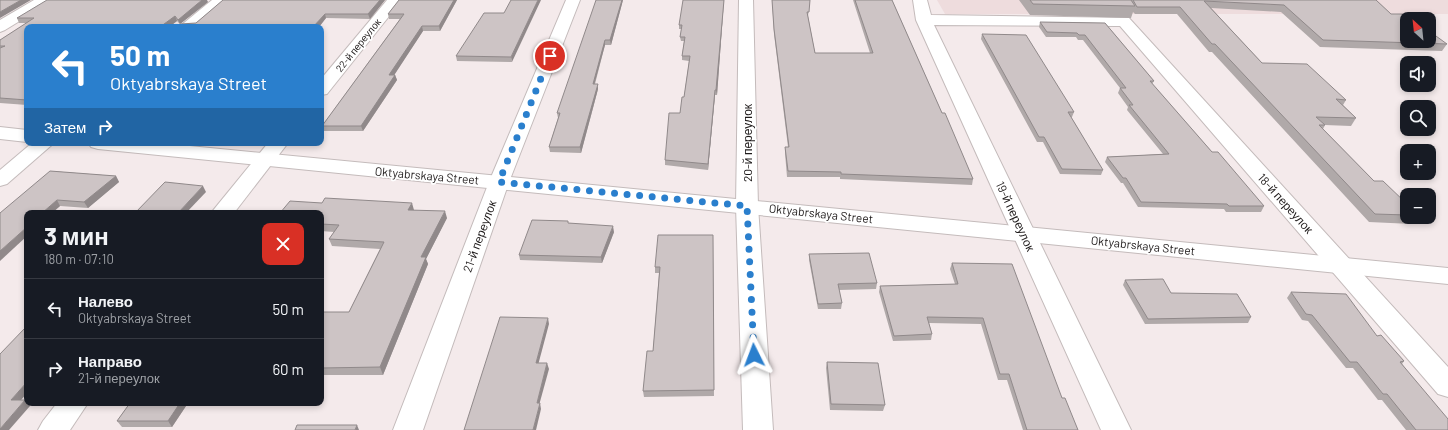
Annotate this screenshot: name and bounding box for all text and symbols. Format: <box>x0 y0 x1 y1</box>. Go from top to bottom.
north arrow <box>1400 12 1436 48</box>
map controls <box>1400 12 1436 224</box>
street label: 22-й переулок <box>333 16 383 74</box>
text: 50 m <box>110 38 170 72</box>
pin <box>533 39 567 73</box>
icon: left <box>44 40 96 92</box>
icon: arrive <box>539 45 561 67</box>
button: sound <box>1400 56 1436 92</box>
text: Oktyabrskaya Street <box>110 72 267 94</box>
button: search <box>1400 100 1436 136</box>
street label: 20-й переулок <box>740 103 755 182</box>
icon: right <box>94 116 116 138</box>
text: Затем <box>44 118 86 136</box>
button: + <box>1400 144 1436 180</box>
street label: Oktyabrskaya Street <box>374 163 480 187</box>
street label: 18-й переулок <box>1255 170 1317 237</box>
street label: 19-й переулок <box>993 179 1039 254</box>
button: − <box>1400 188 1436 224</box>
street label: 21-й переулок <box>460 197 500 274</box>
street label: Oktyabrskaya Street <box>768 201 874 225</box>
text: 3 мин <box>44 221 109 250</box>
button: close <box>262 223 304 265</box>
street label: Oktyabrskaya Street <box>1090 233 1196 257</box>
text: 180 m · 07:10 <box>44 251 114 267</box>
text: Налево <box>78 292 133 310</box>
icon: left <box>44 298 66 320</box>
text: 50 m <box>272 300 304 318</box>
text: Oktyabrskaya Street <box>78 310 191 326</box>
position arrow <box>733 334 775 376</box>
text: Направо <box>78 352 142 370</box>
icon: right <box>44 358 66 380</box>
text: 60 m <box>272 360 304 378</box>
text: 21-й переулок <box>78 370 160 386</box>

